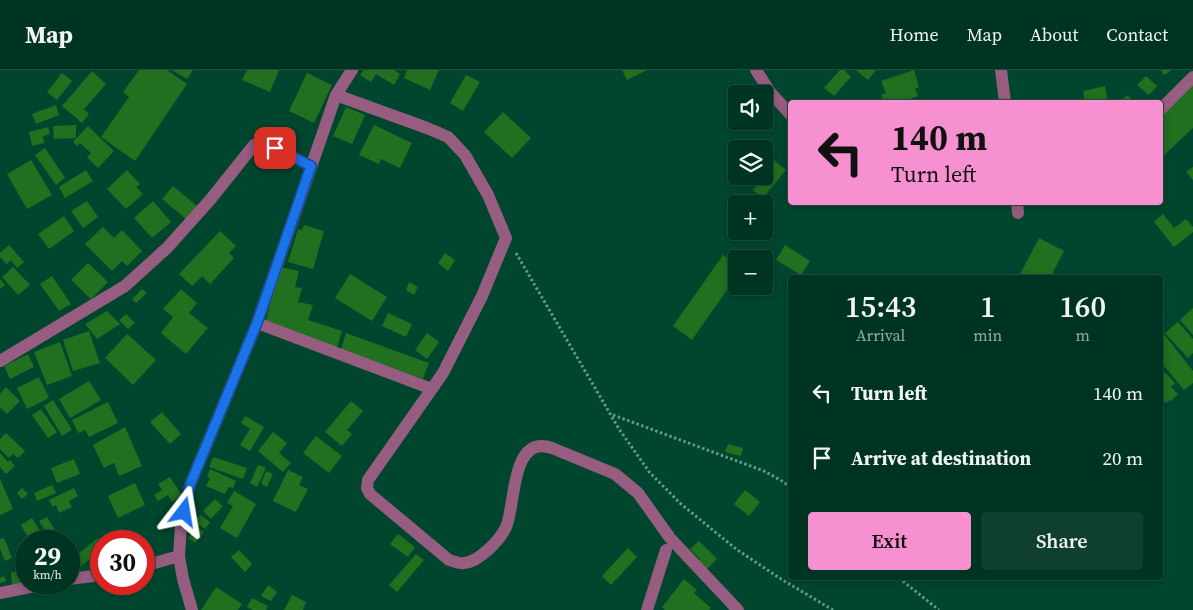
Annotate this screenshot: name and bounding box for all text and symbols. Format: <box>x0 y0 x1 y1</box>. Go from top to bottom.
text: Map <box>25 18 73 51</box>
text: Home <box>890 22 939 47</box>
text: Map <box>967 22 1002 47</box>
text: About <box>1030 22 1078 47</box>
text: Contact <box>1106 22 1168 47</box>
map controls <box>728 85 773 295</box>
button: sound <box>728 85 773 130</box>
text: 140 m <box>891 114 987 162</box>
icon: left <box>808 120 873 185</box>
pin <box>254 127 296 169</box>
icon: arrive <box>261 134 289 162</box>
button: layers <box>728 140 773 185</box>
text: Turn left <box>891 159 976 189</box>
button: + <box>728 195 773 240</box>
button: − <box>728 250 773 295</box>
text: 15:43 <box>845 286 916 327</box>
text: 1 <box>980 286 996 327</box>
text: 160 <box>1059 286 1106 327</box>
text: Arrival <box>856 324 905 346</box>
text: min <box>973 324 1002 346</box>
text: m <box>1075 324 1090 346</box>
icon: left <box>808 379 836 407</box>
text: Turn left <box>851 380 927 406</box>
text: 140 m <box>1093 380 1143 406</box>
icon: arrive <box>808 444 836 472</box>
text: Arrive at destination <box>851 445 1031 471</box>
text: 20 m <box>1102 445 1143 471</box>
position arrow <box>157 485 209 537</box>
button: Exit <box>808 512 971 570</box>
button: Share <box>981 512 1143 570</box>
speed limit sign: 30 <box>90 530 155 595</box>
text: 29 <box>34 539 61 573</box>
text: km/h <box>33 567 62 583</box>

